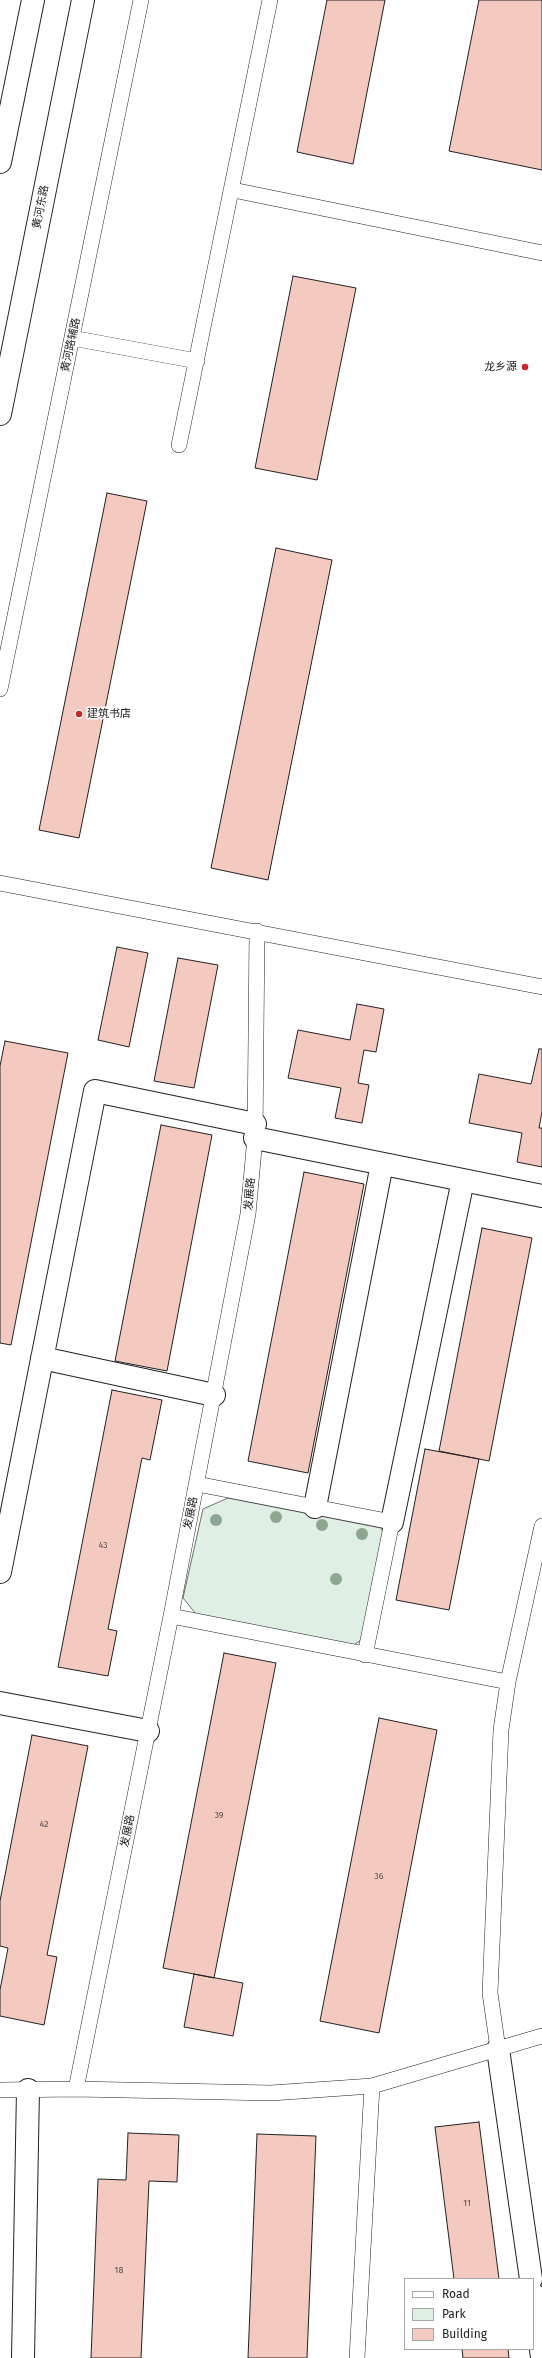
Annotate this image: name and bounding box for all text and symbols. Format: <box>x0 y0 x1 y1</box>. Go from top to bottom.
street label: 黄河东路 <box>30 184 52 230</box>
street label: 黄河路辅路 <box>59 317 83 373</box>
place label: 龙乡源 <box>484 360 517 374</box>
marker: 龙乡源 <box>520 362 530 372</box>
place label: 建筑书店 <box>87 707 131 721</box>
marker: 建筑书店 <box>74 709 84 719</box>
street label: 发展路 <box>242 1177 258 1211</box>
street label: 发展路 <box>181 1496 201 1530</box>
house number: 43 <box>98 1540 108 1550</box>
house number: 39 <box>214 1810 224 1820</box>
street label: 发展路 <box>118 1814 138 1848</box>
house number: 42 <box>39 1819 49 1829</box>
house number: 36 <box>374 1871 384 1881</box>
house number: 11 <box>463 2198 471 2208</box>
house number: 18 <box>115 2265 123 2275</box>
legend <box>404 2278 534 2350</box>
text: Road <box>442 2287 470 2301</box>
text: Park <box>442 2307 466 2321</box>
text: Building <box>442 2327 487 2341</box>

